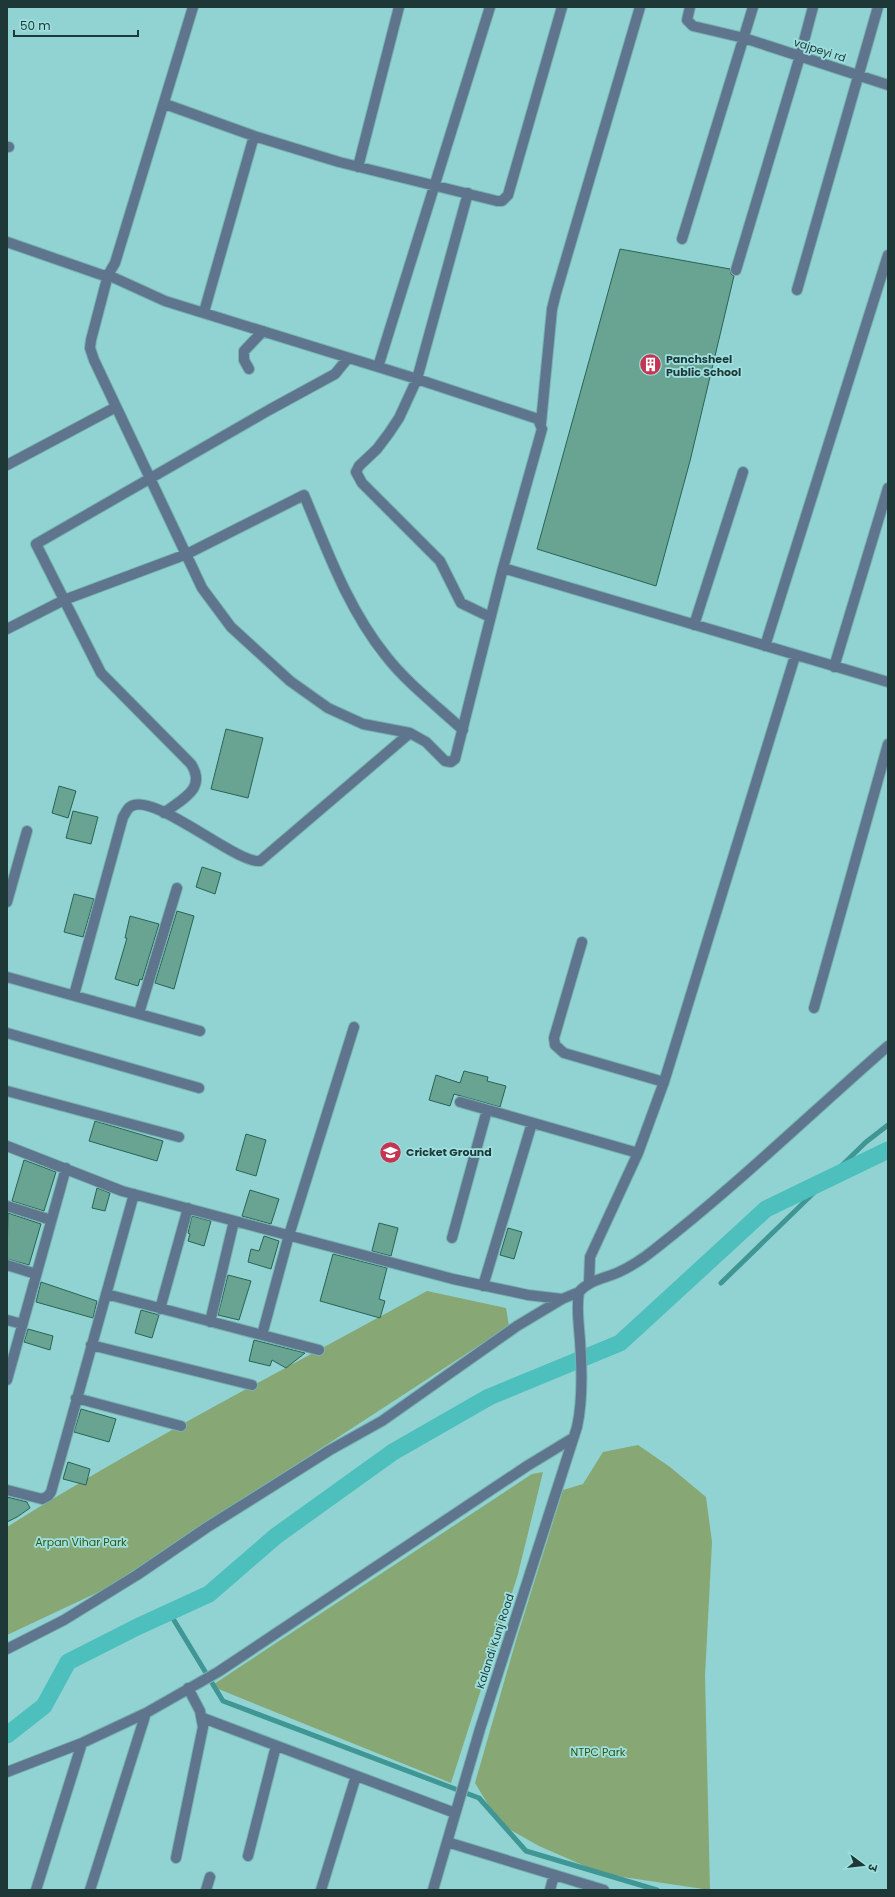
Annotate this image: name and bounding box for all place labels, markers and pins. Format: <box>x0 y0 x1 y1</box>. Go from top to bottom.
place label: Panchsheel Public School <box>666 351 741 380</box>
building icon: Panchsheel Public School <box>637 352 663 378</box>
school or university icon: Cricket Ground <box>378 1139 404 1165</box>
place label: Cricket Ground <box>406 1144 492 1160</box>

